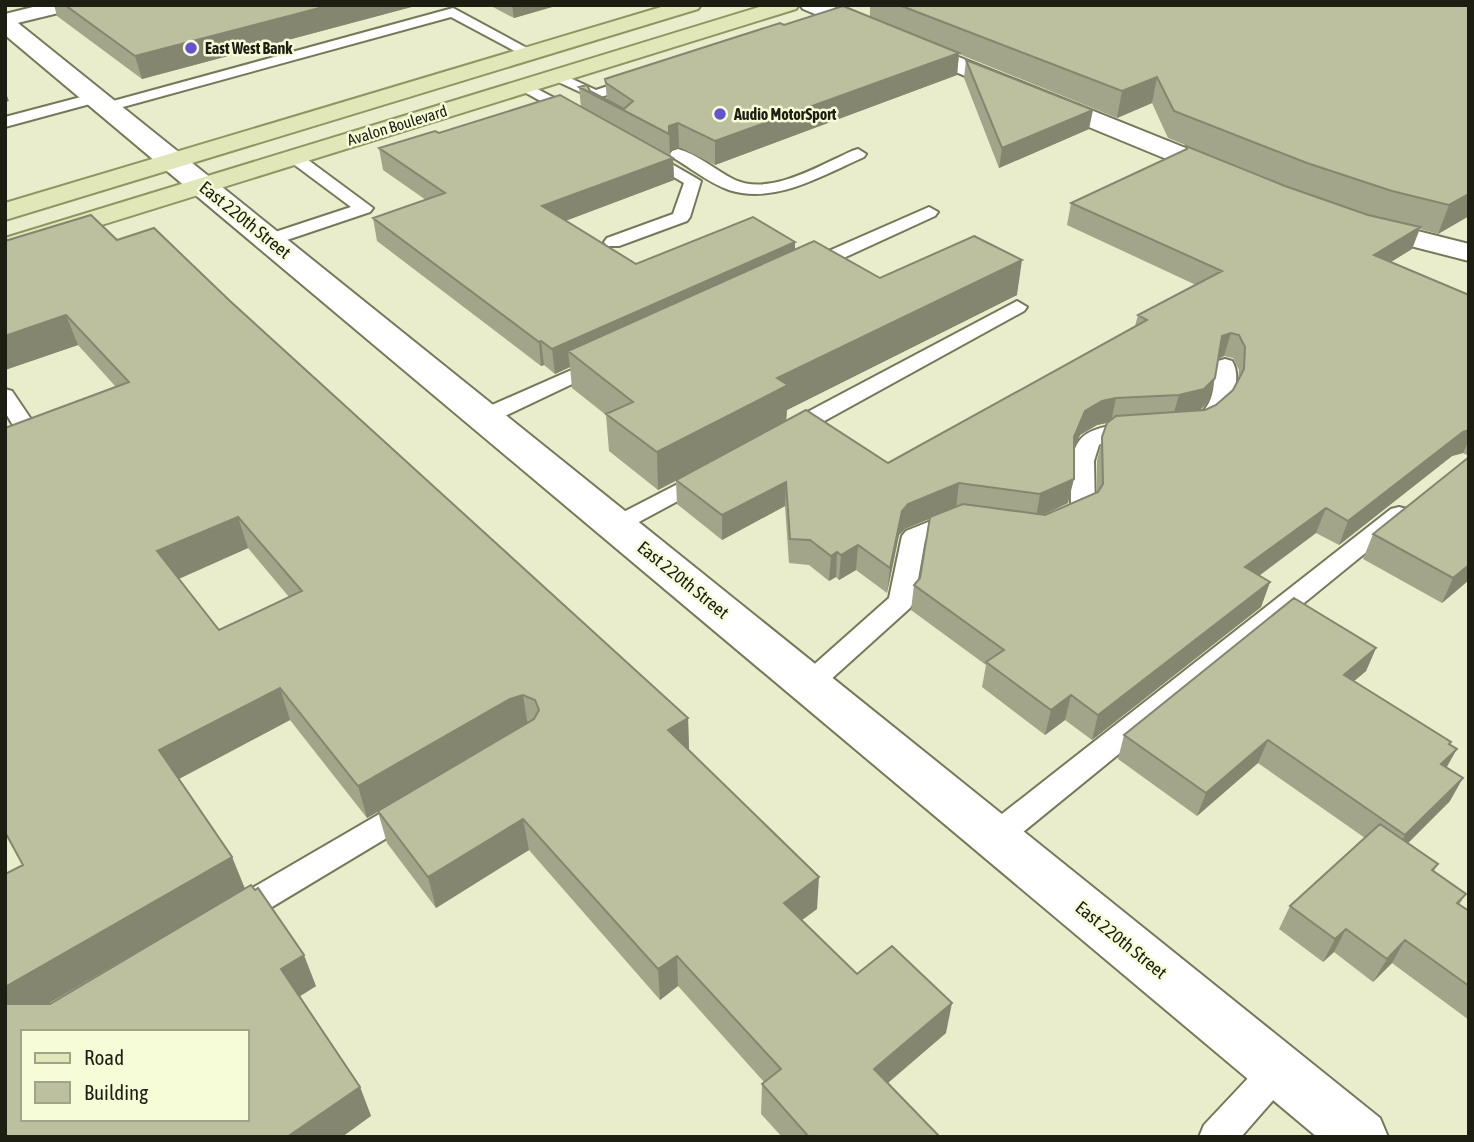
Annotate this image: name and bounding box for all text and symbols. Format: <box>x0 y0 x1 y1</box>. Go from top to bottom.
place label: East West Bank <box>205 39 293 57</box>
marker: East West Bank <box>183 40 199 56</box>
street label: Avalon Boulevard <box>345 101 449 149</box>
place label: Audio MotorSport <box>733 105 837 123</box>
marker: Audio MotorSport <box>712 106 728 122</box>
street label: East 220th Street <box>195 176 295 263</box>
street label: East 220th Street <box>633 536 733 623</box>
street label: East 220th Street <box>1071 896 1171 983</box>
legend <box>21 1030 248 1121</box>
text: Road <box>84 1045 124 1069</box>
text: Building <box>84 1080 148 1104</box>

